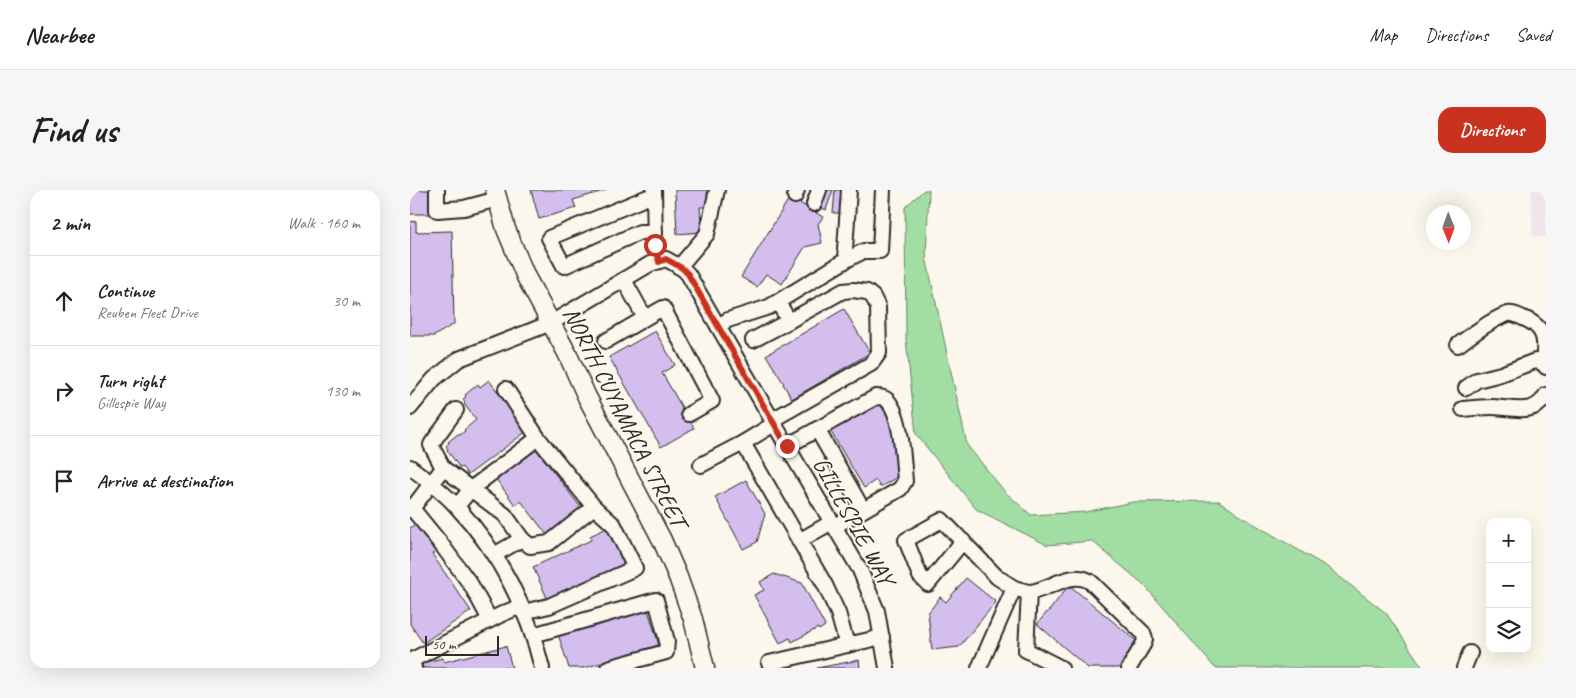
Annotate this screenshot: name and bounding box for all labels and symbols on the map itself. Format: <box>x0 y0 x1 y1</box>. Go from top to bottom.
north arrow <box>1426 205 1471 250</box>
route start <box>644 234 667 257</box>
street label: NORTH CUYAMACA STREET <box>556 302 696 537</box>
route end <box>776 435 799 458</box>
street label: GILLESPIE WAY <box>806 452 904 595</box>
scale bar <box>425 633 499 656</box>

